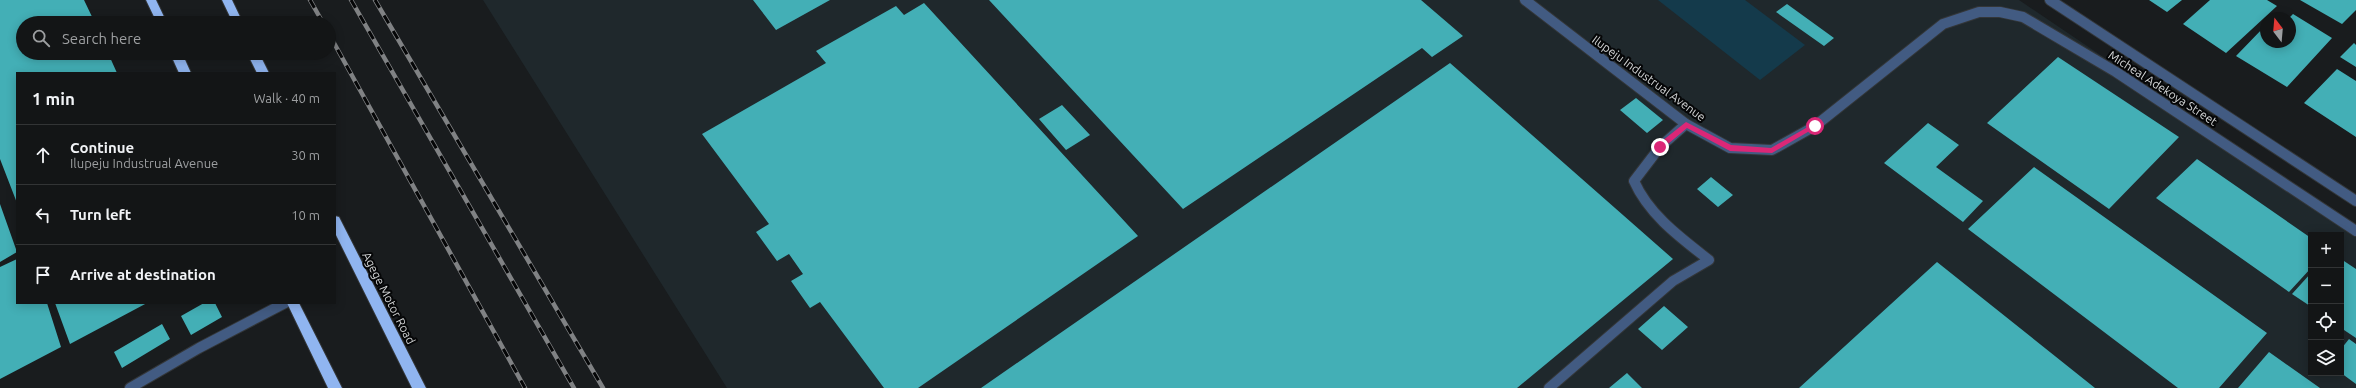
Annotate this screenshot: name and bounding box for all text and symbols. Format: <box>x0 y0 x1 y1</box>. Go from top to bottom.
north arrow <box>2260 12 2296 48</box>
search box <box>16 16 336 60</box>
icon: search <box>30 27 52 49</box>
text: Search here <box>62 30 141 47</box>
street label: Ilupeju Industrual Avenue <box>1590 33 1708 123</box>
street label: Micheal Adekoya Street <box>2106 48 2220 128</box>
text: 1 min <box>32 89 75 108</box>
text: Walk · 40 m <box>254 91 320 105</box>
route start <box>1806 117 1824 135</box>
route end <box>1651 138 1669 156</box>
text: Continue <box>70 139 134 156</box>
icon: ahead <box>32 144 54 166</box>
text: 30 m <box>291 148 320 162</box>
text: Ilupeju Industrual Avenue <box>70 156 218 170</box>
icon: left <box>32 204 54 226</box>
text: Turn left <box>70 206 131 223</box>
text: 10 m <box>291 208 320 222</box>
map controls <box>2308 232 2344 376</box>
button: + <box>2308 232 2344 268</box>
street label: Agege Motor Road <box>360 250 418 346</box>
icon: arrive <box>32 264 54 286</box>
text: Arrive at destination <box>70 266 216 283</box>
button: − <box>2308 268 2344 304</box>
button: locate <box>2308 304 2344 340</box>
button: layers <box>2308 340 2344 376</box>

